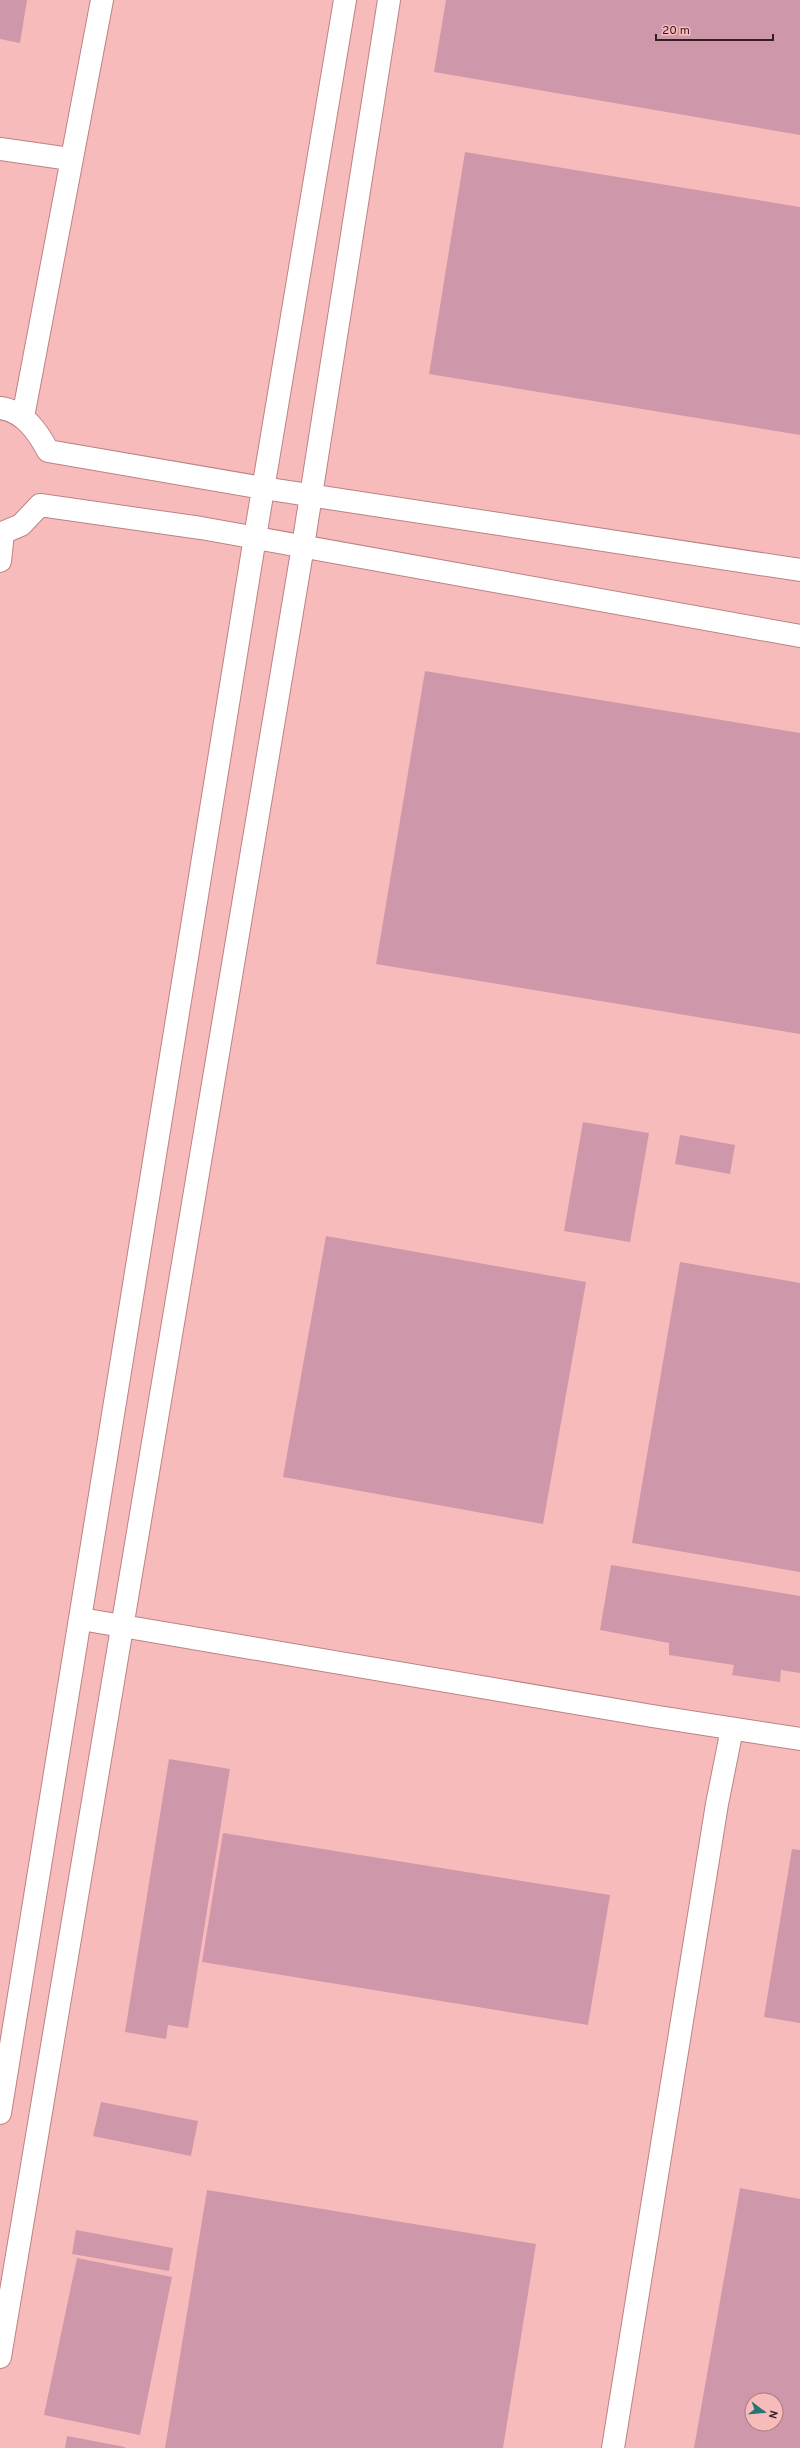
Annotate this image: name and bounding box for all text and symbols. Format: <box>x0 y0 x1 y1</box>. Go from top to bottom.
scale bar <box>656 16 773 42</box>
text: 20 m <box>662 23 690 39</box>
north arrow <box>744 2392 784 2432</box>
text: N <box>765 2409 780 2420</box>

